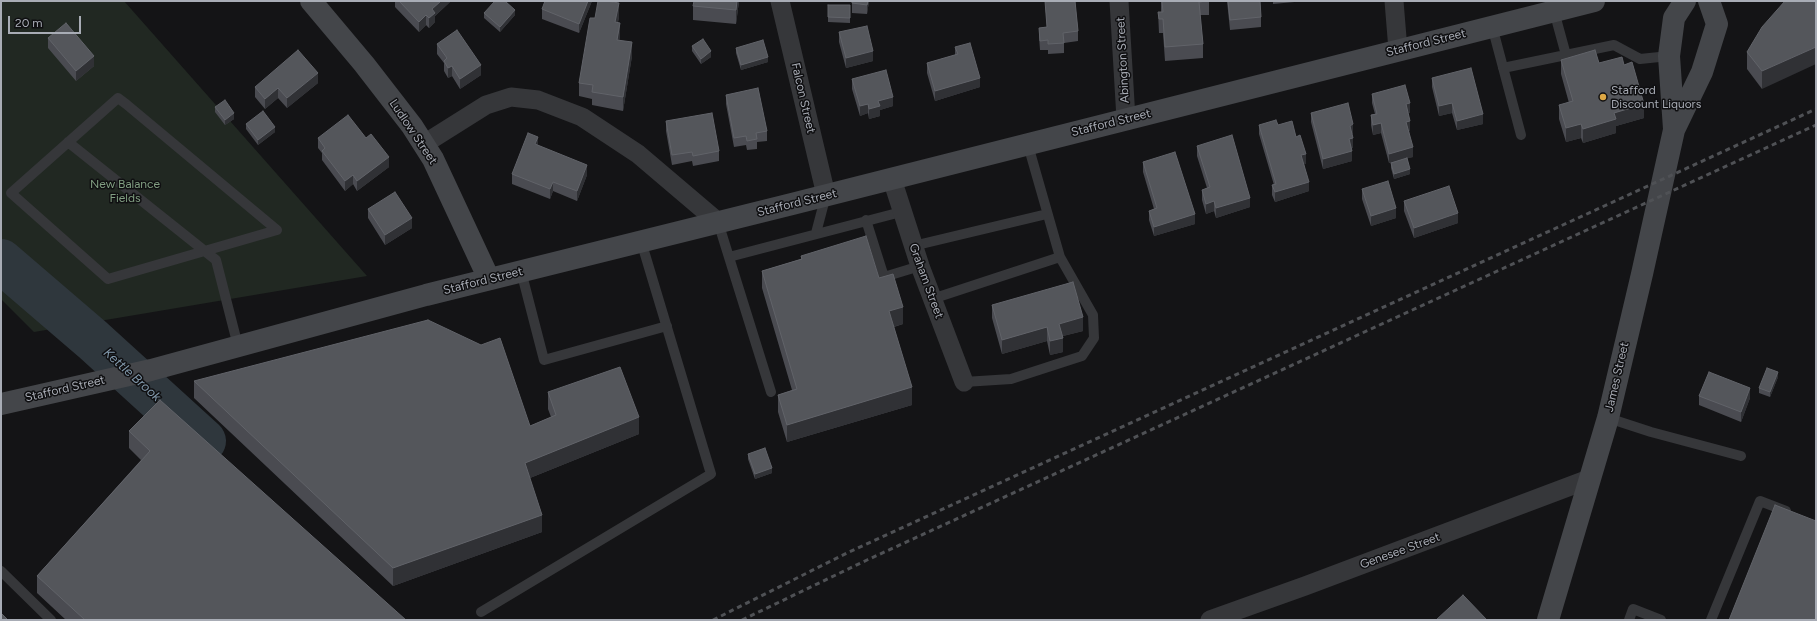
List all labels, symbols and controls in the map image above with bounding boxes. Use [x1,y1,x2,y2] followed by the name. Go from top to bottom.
[10,8,83,34] scale bar
[15,16,43,30] text: 20 m
[1114,16,1132,104] street label: Abington Street
[1385,26,1467,60] street label: Stafford Street
[788,61,818,135] street label: Falcon Street
[1611,83,1701,111] place label: Stafford Discount Liquors
[1598,92,1608,102] marker: Stafford Discount Liquors
[386,97,440,167] street label: Ludlow Street
[1070,106,1152,140] street label: Stafford Street
[90,177,160,205] park label: New Balance Fields
[756,186,838,220] street label: Stafford Street
[906,241,946,321] street label: Graham Street
[442,264,524,298] street label: Stafford Street
[1602,341,1632,413] street label: James Street
[100,345,164,405] water label: Kettle Brook
[24,373,106,405] street label: Stafford Street
[1358,530,1442,572] street label: Genesee Street

